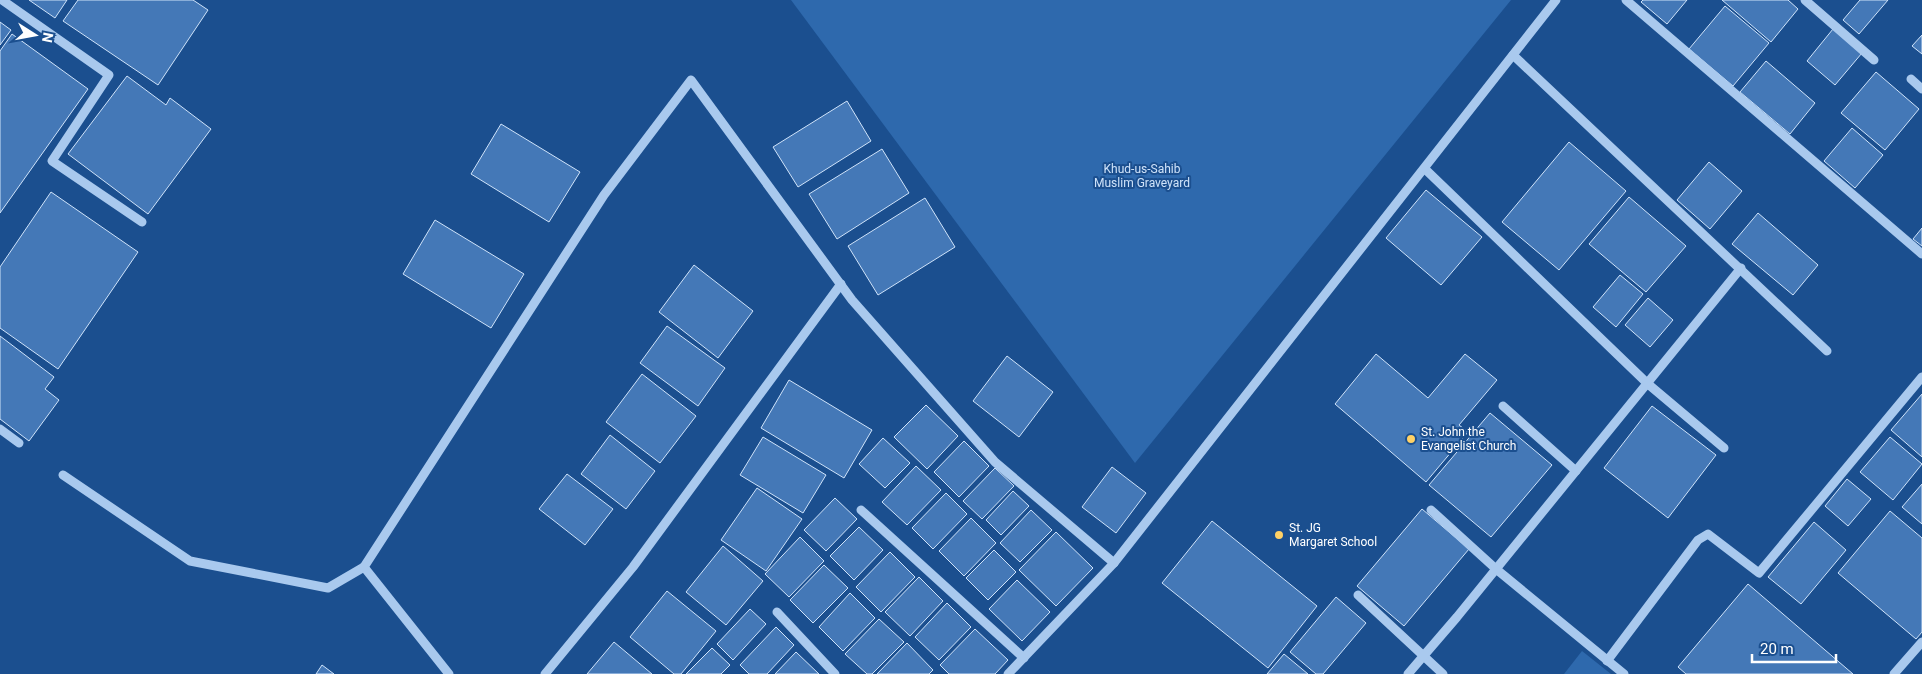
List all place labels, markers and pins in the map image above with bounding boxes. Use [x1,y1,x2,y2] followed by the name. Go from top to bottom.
[1421,425,1516,453] place label: St. John the Evangelist Church
[1405,433,1417,445] marker: St. John the Evangelist Church
[1289,521,1377,549] place label: St. JG Margaret School
[1273,529,1285,541] marker: St. JG Margaret School

